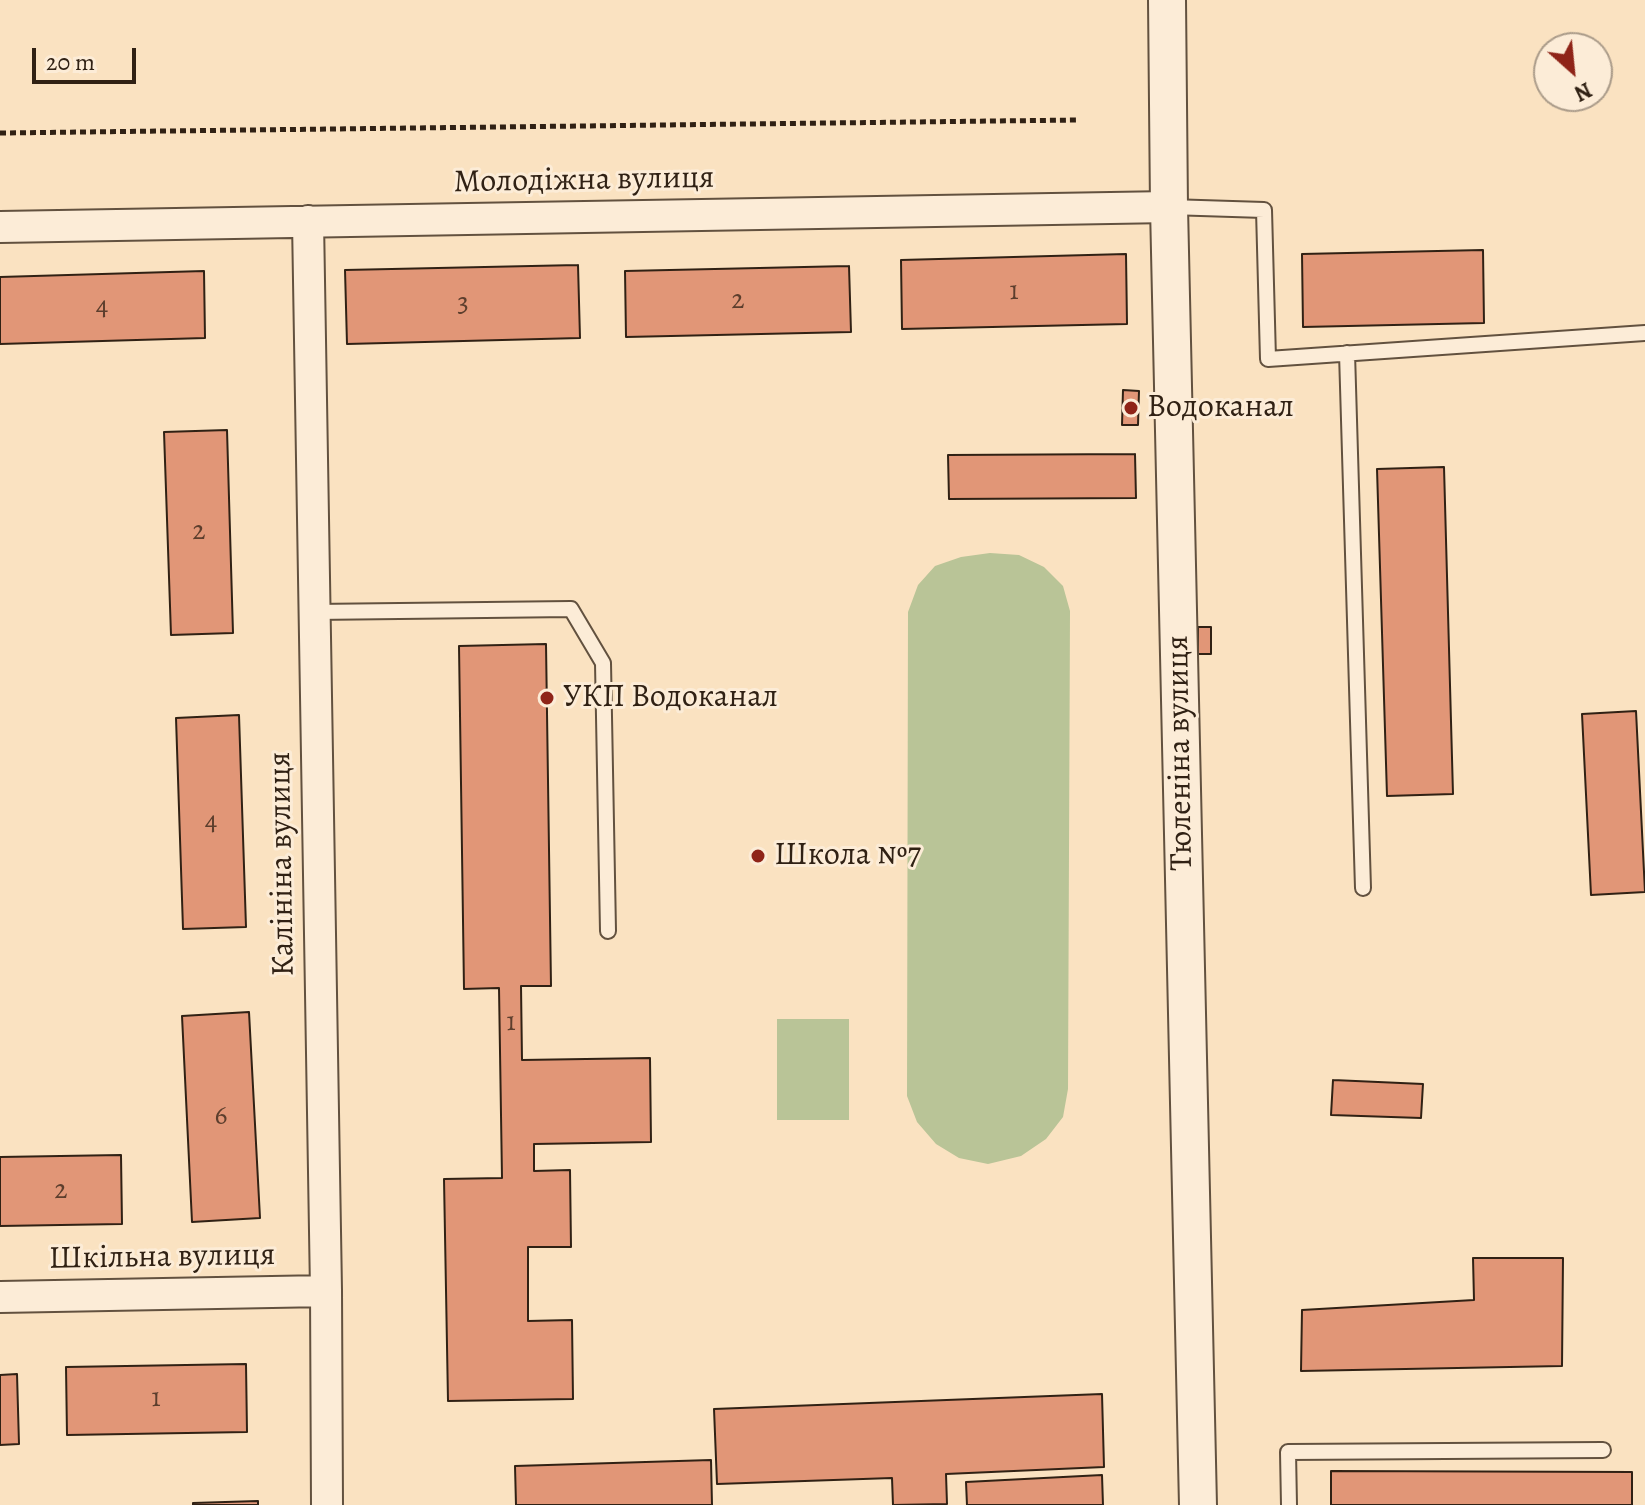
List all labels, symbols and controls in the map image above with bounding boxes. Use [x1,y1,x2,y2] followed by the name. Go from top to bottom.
[36,32,140,82] scale bar
[1533,32,1613,112] north arrow
[46,46,95,78] text: 20 m
[1569,75,1597,109] text: N
[453,160,715,202] street label: Молодіжна вулиця
[1009,275,1019,309] house number: 1
[731,284,745,318] house number: 2
[457,287,469,321] house number: 3
[96,290,108,324] house number: 4
[1147,389,1294,427] place label: Водоканал
[1122,399,1140,417] marker: Водоканал
[192,515,206,549] house number: 2
[1160,635,1202,871] street label: Тюленіна вулиця
[563,679,778,717] place label: УКП Водоканал
[538,689,556,707] marker: УКП Водоканал
[262,751,304,977] street label: Калініна вулиця
[205,805,217,839] house number: 4
[774,837,921,875] place label: Школа №7
[749,847,767,865] marker: Школа №7
[506,1006,516,1040] house number: 1
[215,1100,227,1134] house number: 6
[54,1174,68,1208] house number: 2
[48,1237,276,1279] street label: Шкільна вулиця
[151,1382,161,1416] house number: 1

